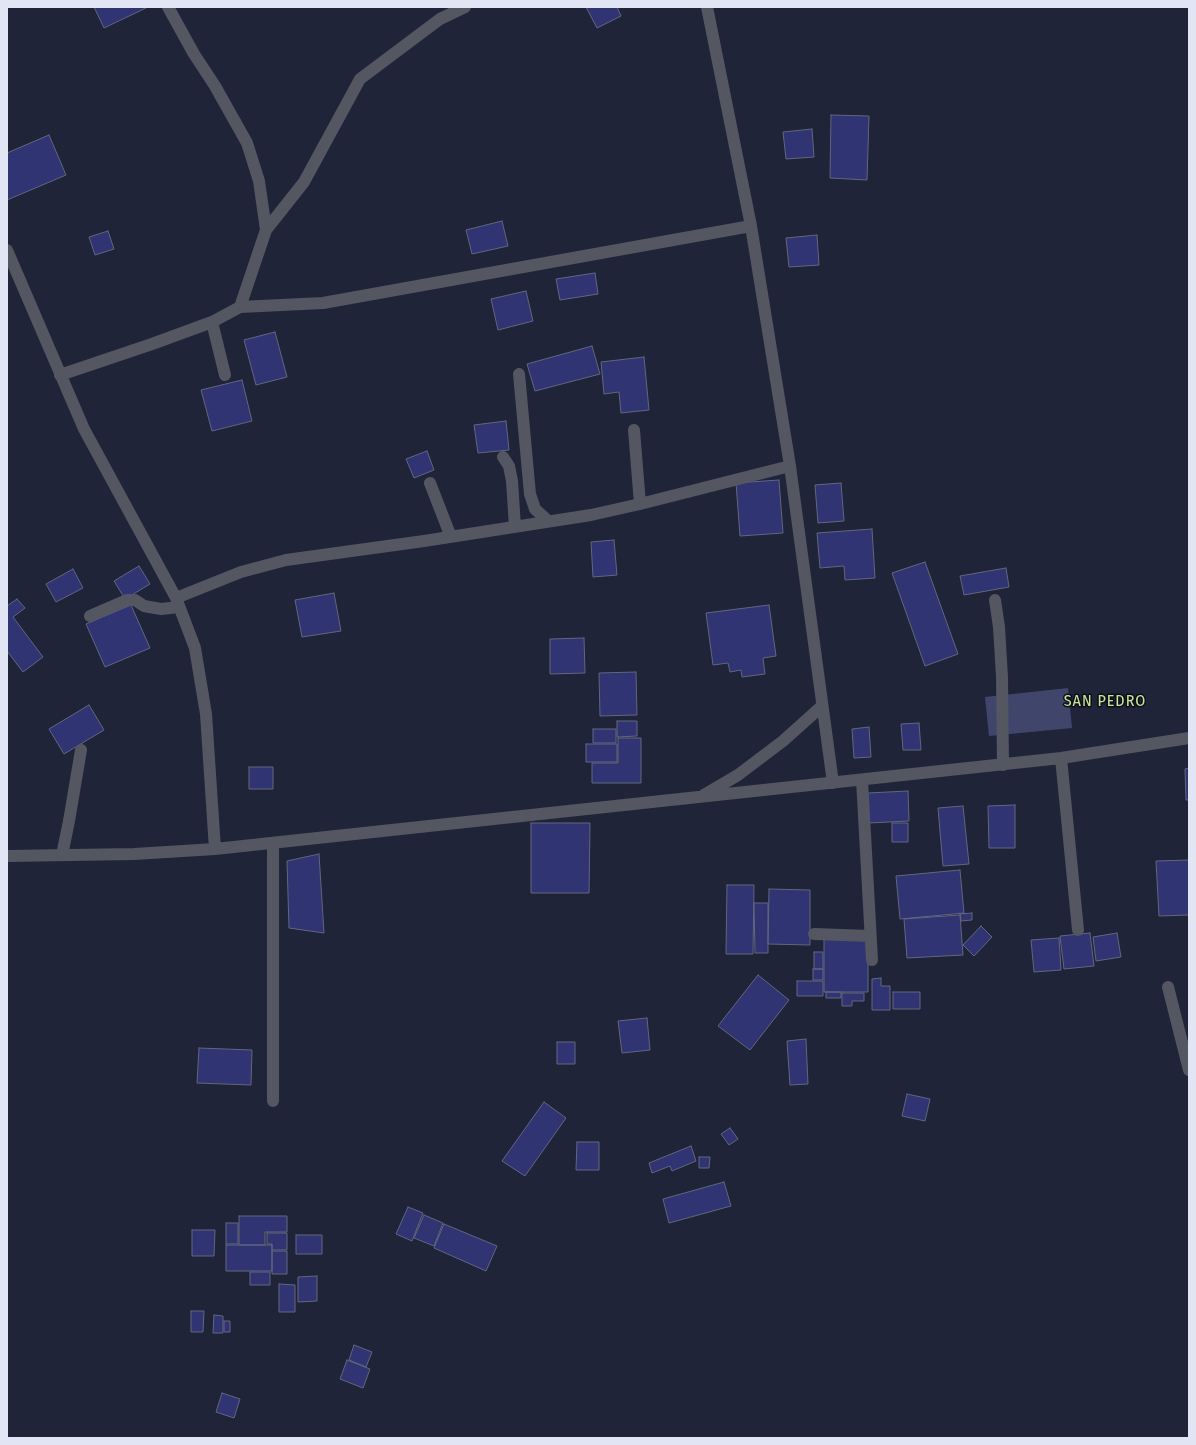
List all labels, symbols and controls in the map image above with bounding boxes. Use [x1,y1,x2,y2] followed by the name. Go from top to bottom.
[1064,692,1146,712] district label: SAN PEDRO

